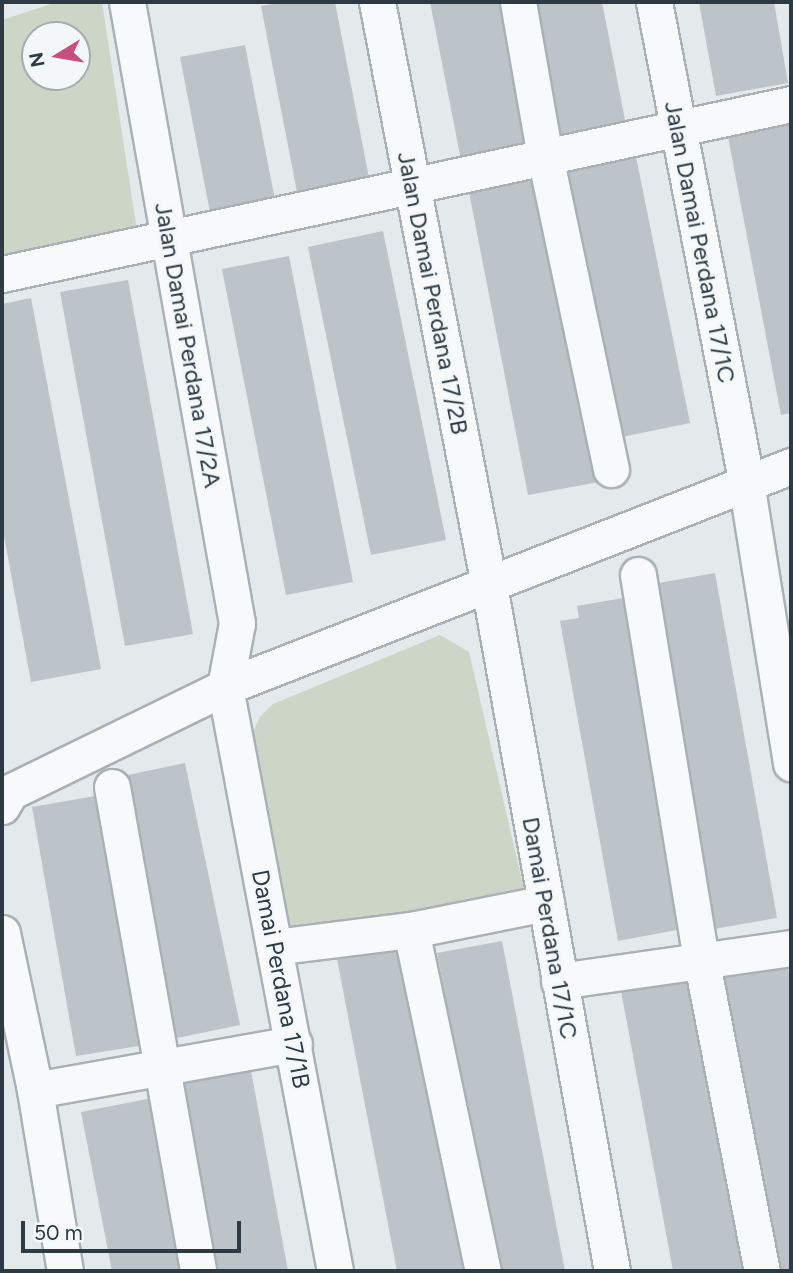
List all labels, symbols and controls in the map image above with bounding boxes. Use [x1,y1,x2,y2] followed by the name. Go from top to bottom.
[21,21,91,91] north arrow
[24,50,50,69] text: N
[659,99,741,385] street label: Jalan Damai Perdana 17/1C
[391,149,475,437] street label: Jalan Damai Perdana 17/2B
[149,200,227,490] street label: Jalan Damai Perdana 17/2A
[516,815,584,1041] street label: Damai Perdana 17/1C
[246,867,316,1091] street label: Damai Perdana 17/1B
[24,1206,245,1250] scale bar
[34,1220,83,1245] text: 50 m

